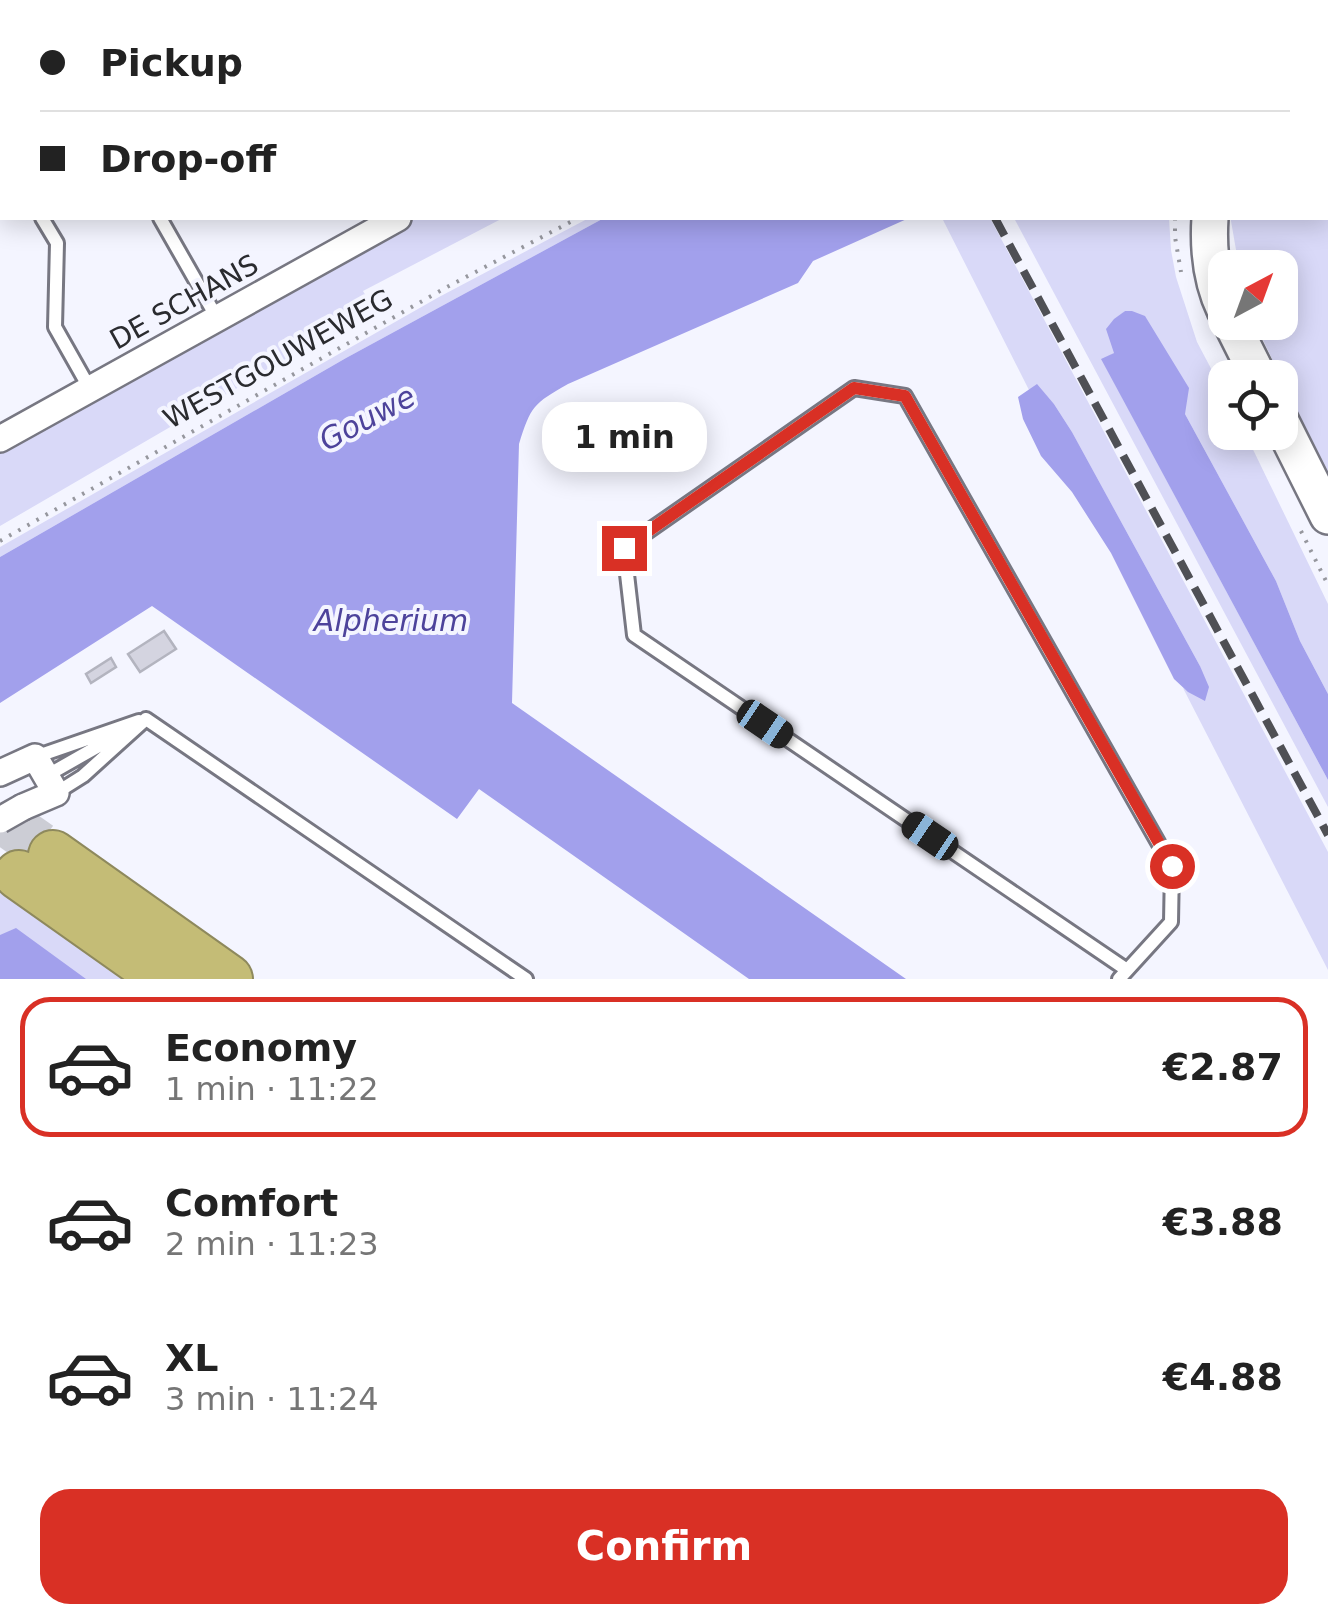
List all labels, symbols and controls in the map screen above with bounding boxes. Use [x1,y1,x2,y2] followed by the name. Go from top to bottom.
[100,41,243,85] text: Pickup
[100,137,276,181] text: Drop-off
[104,248,264,356] street label: DE SCHANS
[1208,250,1298,340] north arrow
[1208,250,1298,450] map controls
[158,282,398,436] street label: WESTGOUWEWEG
[1208,360,1298,450] button: locate
[313,378,421,458] water label: Gouwe
[542,403,706,473] callout: 1 min
[574,418,675,456] text: 1 min
[602,526,647,571] route end
[312,603,468,638] water label: Alpherium
[732,695,798,753] car
[897,807,963,865] car
[1150,844,1195,889] route start
[45,1022,135,1112] icon: car
[165,1026,357,1070] text: Economy
[1163,1045,1283,1089] text: €2.87
[165,1070,379,1108] text: 1 min · 11:22
[45,1177,135,1267] icon: car
[165,1181,338,1225] text: Comfort
[1163,1200,1283,1244] text: €3.88
[165,1225,379,1263] text: 2 min · 11:23
[45,1332,135,1422] icon: car
[165,1336,219,1380] text: XL
[1163,1355,1283,1399] text: €4.88
[165,1380,379,1418] text: 3 min · 11:24
[40,1489,1288,1604] button: Confirm

